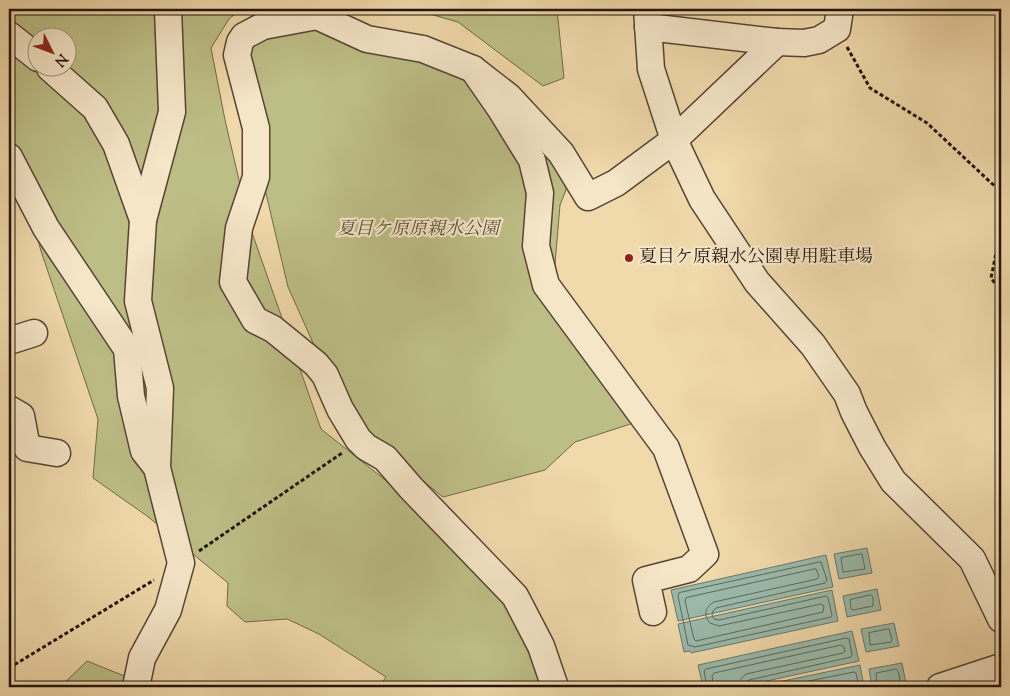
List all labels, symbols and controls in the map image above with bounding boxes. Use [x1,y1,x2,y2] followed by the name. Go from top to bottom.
[28,28,78,78] north arrow
[49,49,71,70] text: N
[337,217,502,243] park label: 夏目ケ原原親水公園
[639,245,873,271] place label: 夏目ケ原親水公園専用駐車場
[623,252,635,264] marker: 夏目ケ原親水公園専用駐車場

